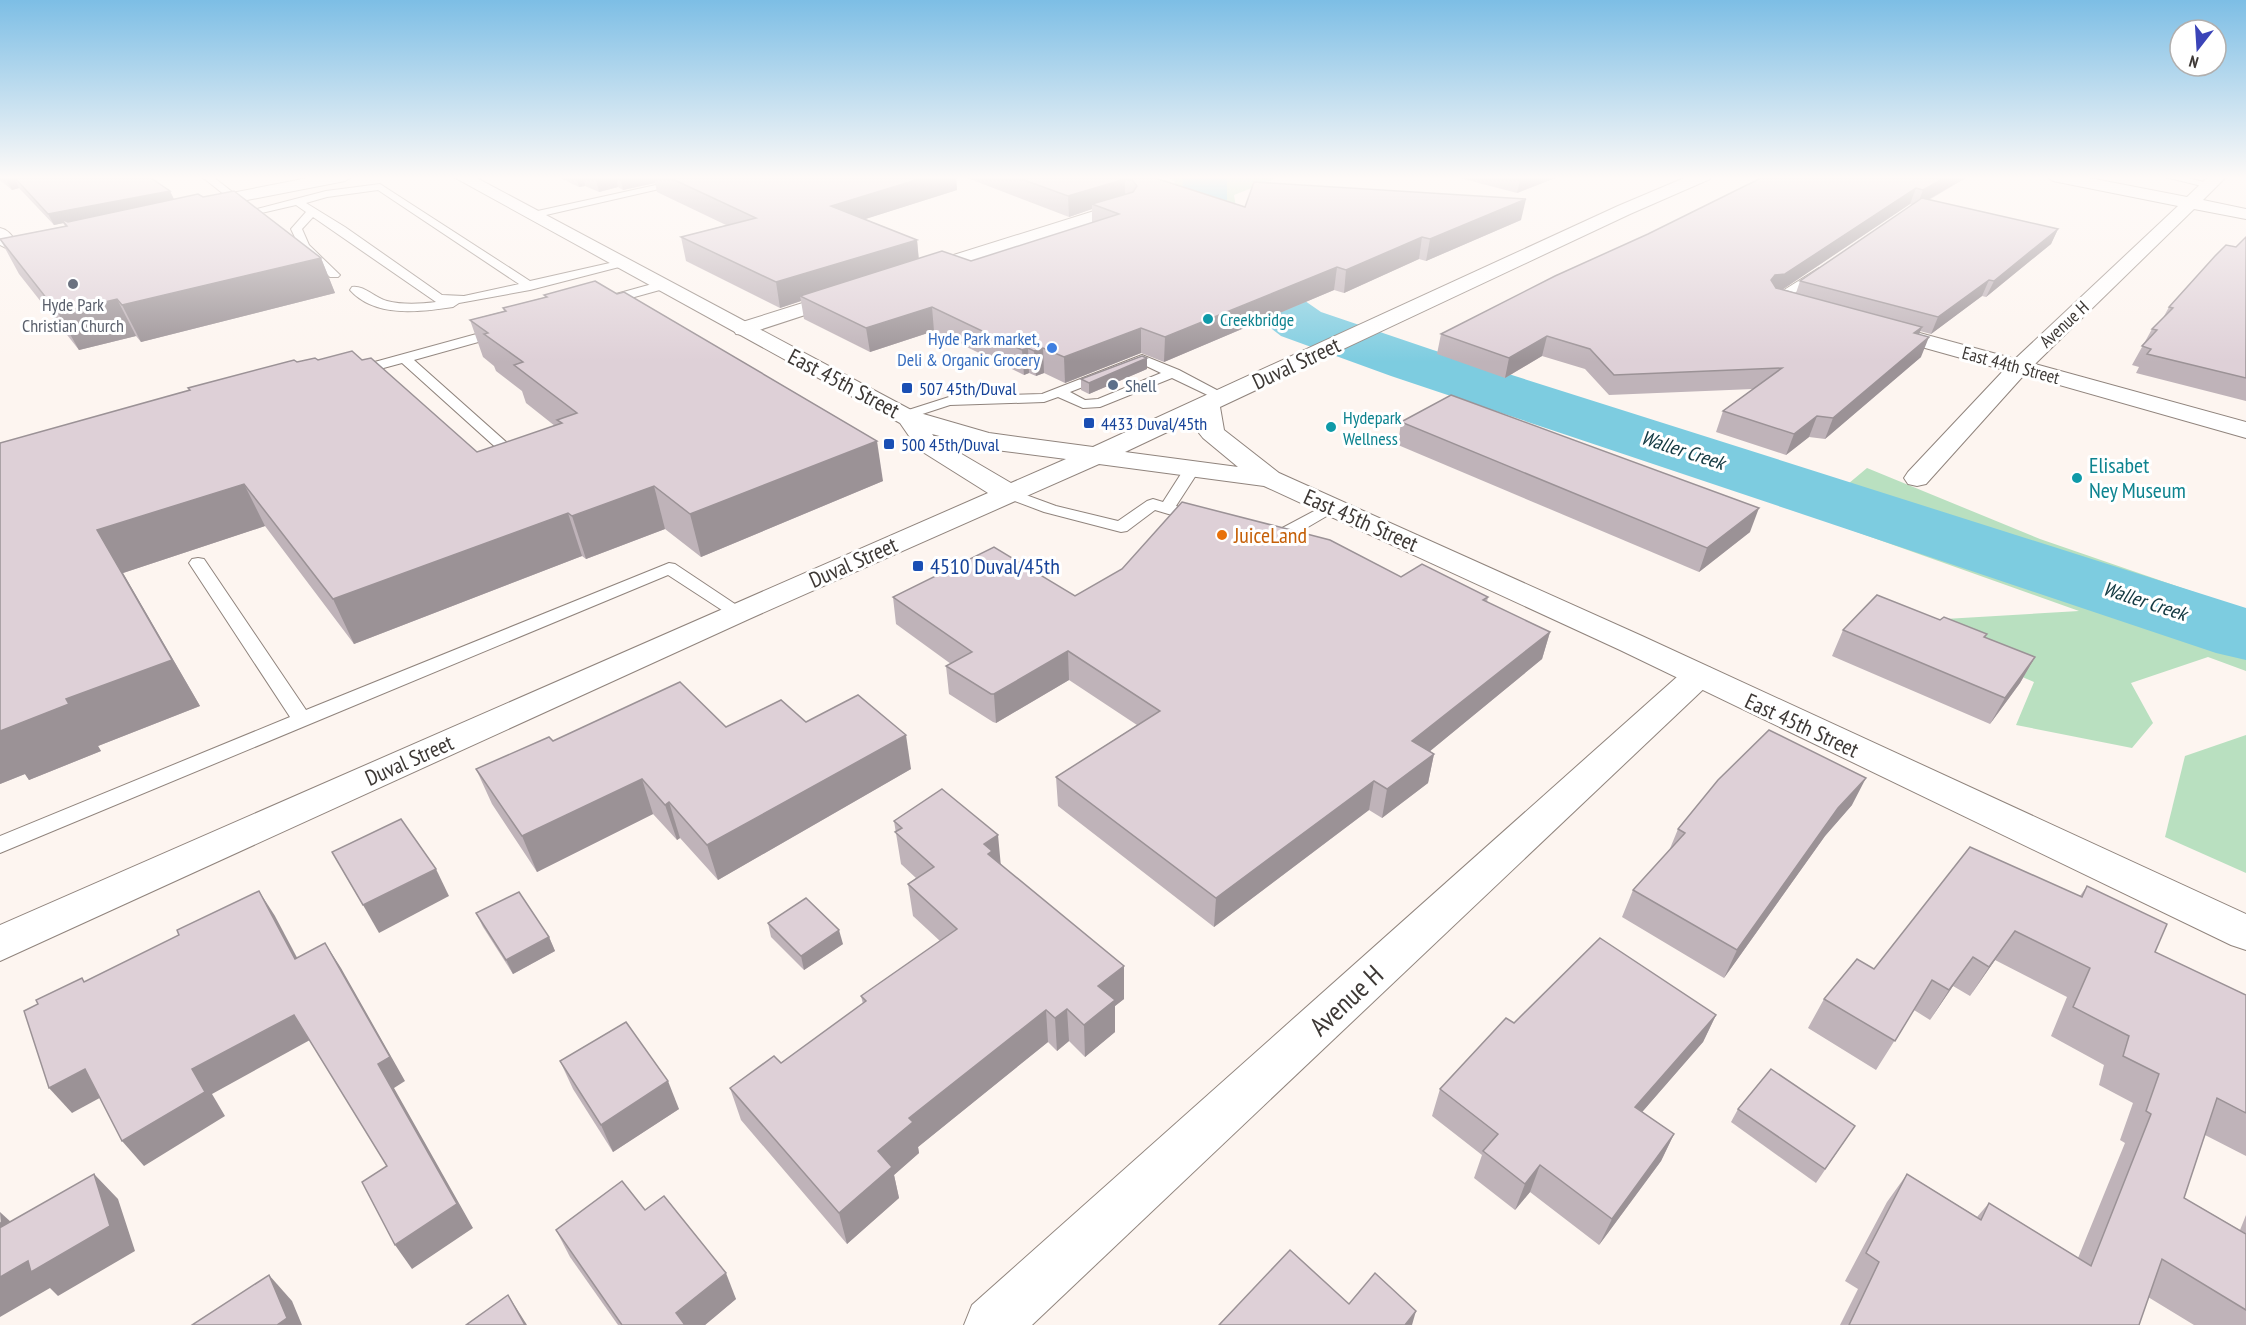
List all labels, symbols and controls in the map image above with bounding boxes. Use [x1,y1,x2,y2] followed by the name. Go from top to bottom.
[2168,18,2228,78] north arrow
[2187,52,2201,73] text: N
[66,277,80,291] marker: Hyde Park Christian Church
[22,293,124,337] place label: Hyde Park Christian Church
[2035,295,2093,353] street label: Avenue H
[1220,308,1294,331] place label: Creekbridge
[1201,312,1215,326] marker: Creekbridge
[897,327,1040,371] place label: Hyde Park market, Deli & Organic Grocery
[1248,330,1344,396] street label: Duval Street
[1045,341,1059,355] marker: Hyde Park market, Deli & Organic Grocery
[1960,341,2062,389] street label: East 44th Street
[784,342,904,424] street label: East 45th Street
[1125,374,1157,397] place label: Shell
[919,377,1017,400] place label: 507 45th/Duval
[1106,378,1120,392] marker: Shell
[900,381,914,395] marker: 507 45th/Duval
[1343,406,1402,450] place label: Hydepark Wellness
[1101,412,1207,435] place label: 4433 Duval/45th
[1082,416,1096,430] marker: 4433 Duval/45th
[1324,420,1338,434] marker: Hydepark Wellness
[1638,424,1730,476] water label: Waller Creek
[901,433,1000,456] place label: 500 45th/Duval
[882,437,896,451] marker: 500 45th/Duval
[2089,451,2186,504] place label: Elisabet Ney Museum
[2070,471,2084,485] marker: Elisabet Ney Museum
[1300,482,1422,558] street label: East 45th Street
[1233,521,1307,549] place label: JuiceLand
[1215,528,1229,542] marker: JuiceLand
[804,530,902,594] street label: Duval Street
[930,552,1060,580] place label: 4510 Duval/45th
[911,559,925,573] marker: 4510 Duval/45th
[2100,575,2192,627] water label: Waller Creek
[1741,687,1863,763] street label: East 45th Street
[360,728,458,792] street label: Duval Street
[1302,957,1390,1043] street label: Avenue H

